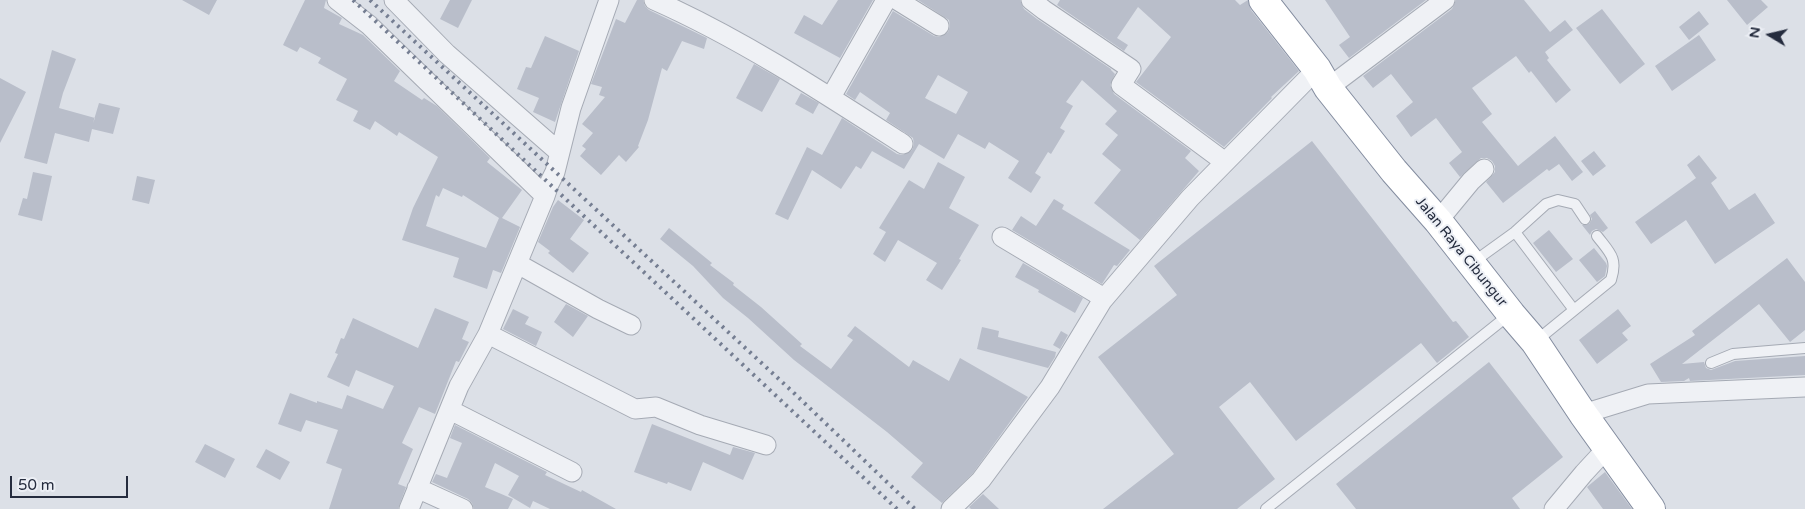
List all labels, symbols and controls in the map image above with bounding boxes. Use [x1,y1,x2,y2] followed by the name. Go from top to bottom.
[1745,10,1795,60] north arrow
[1745,26,1764,39] text: N
[1412,194,1510,310] street label: Jalan Raya Cibungur
[12,466,130,498] scale bar
[18,476,55,494] text: 50 m

